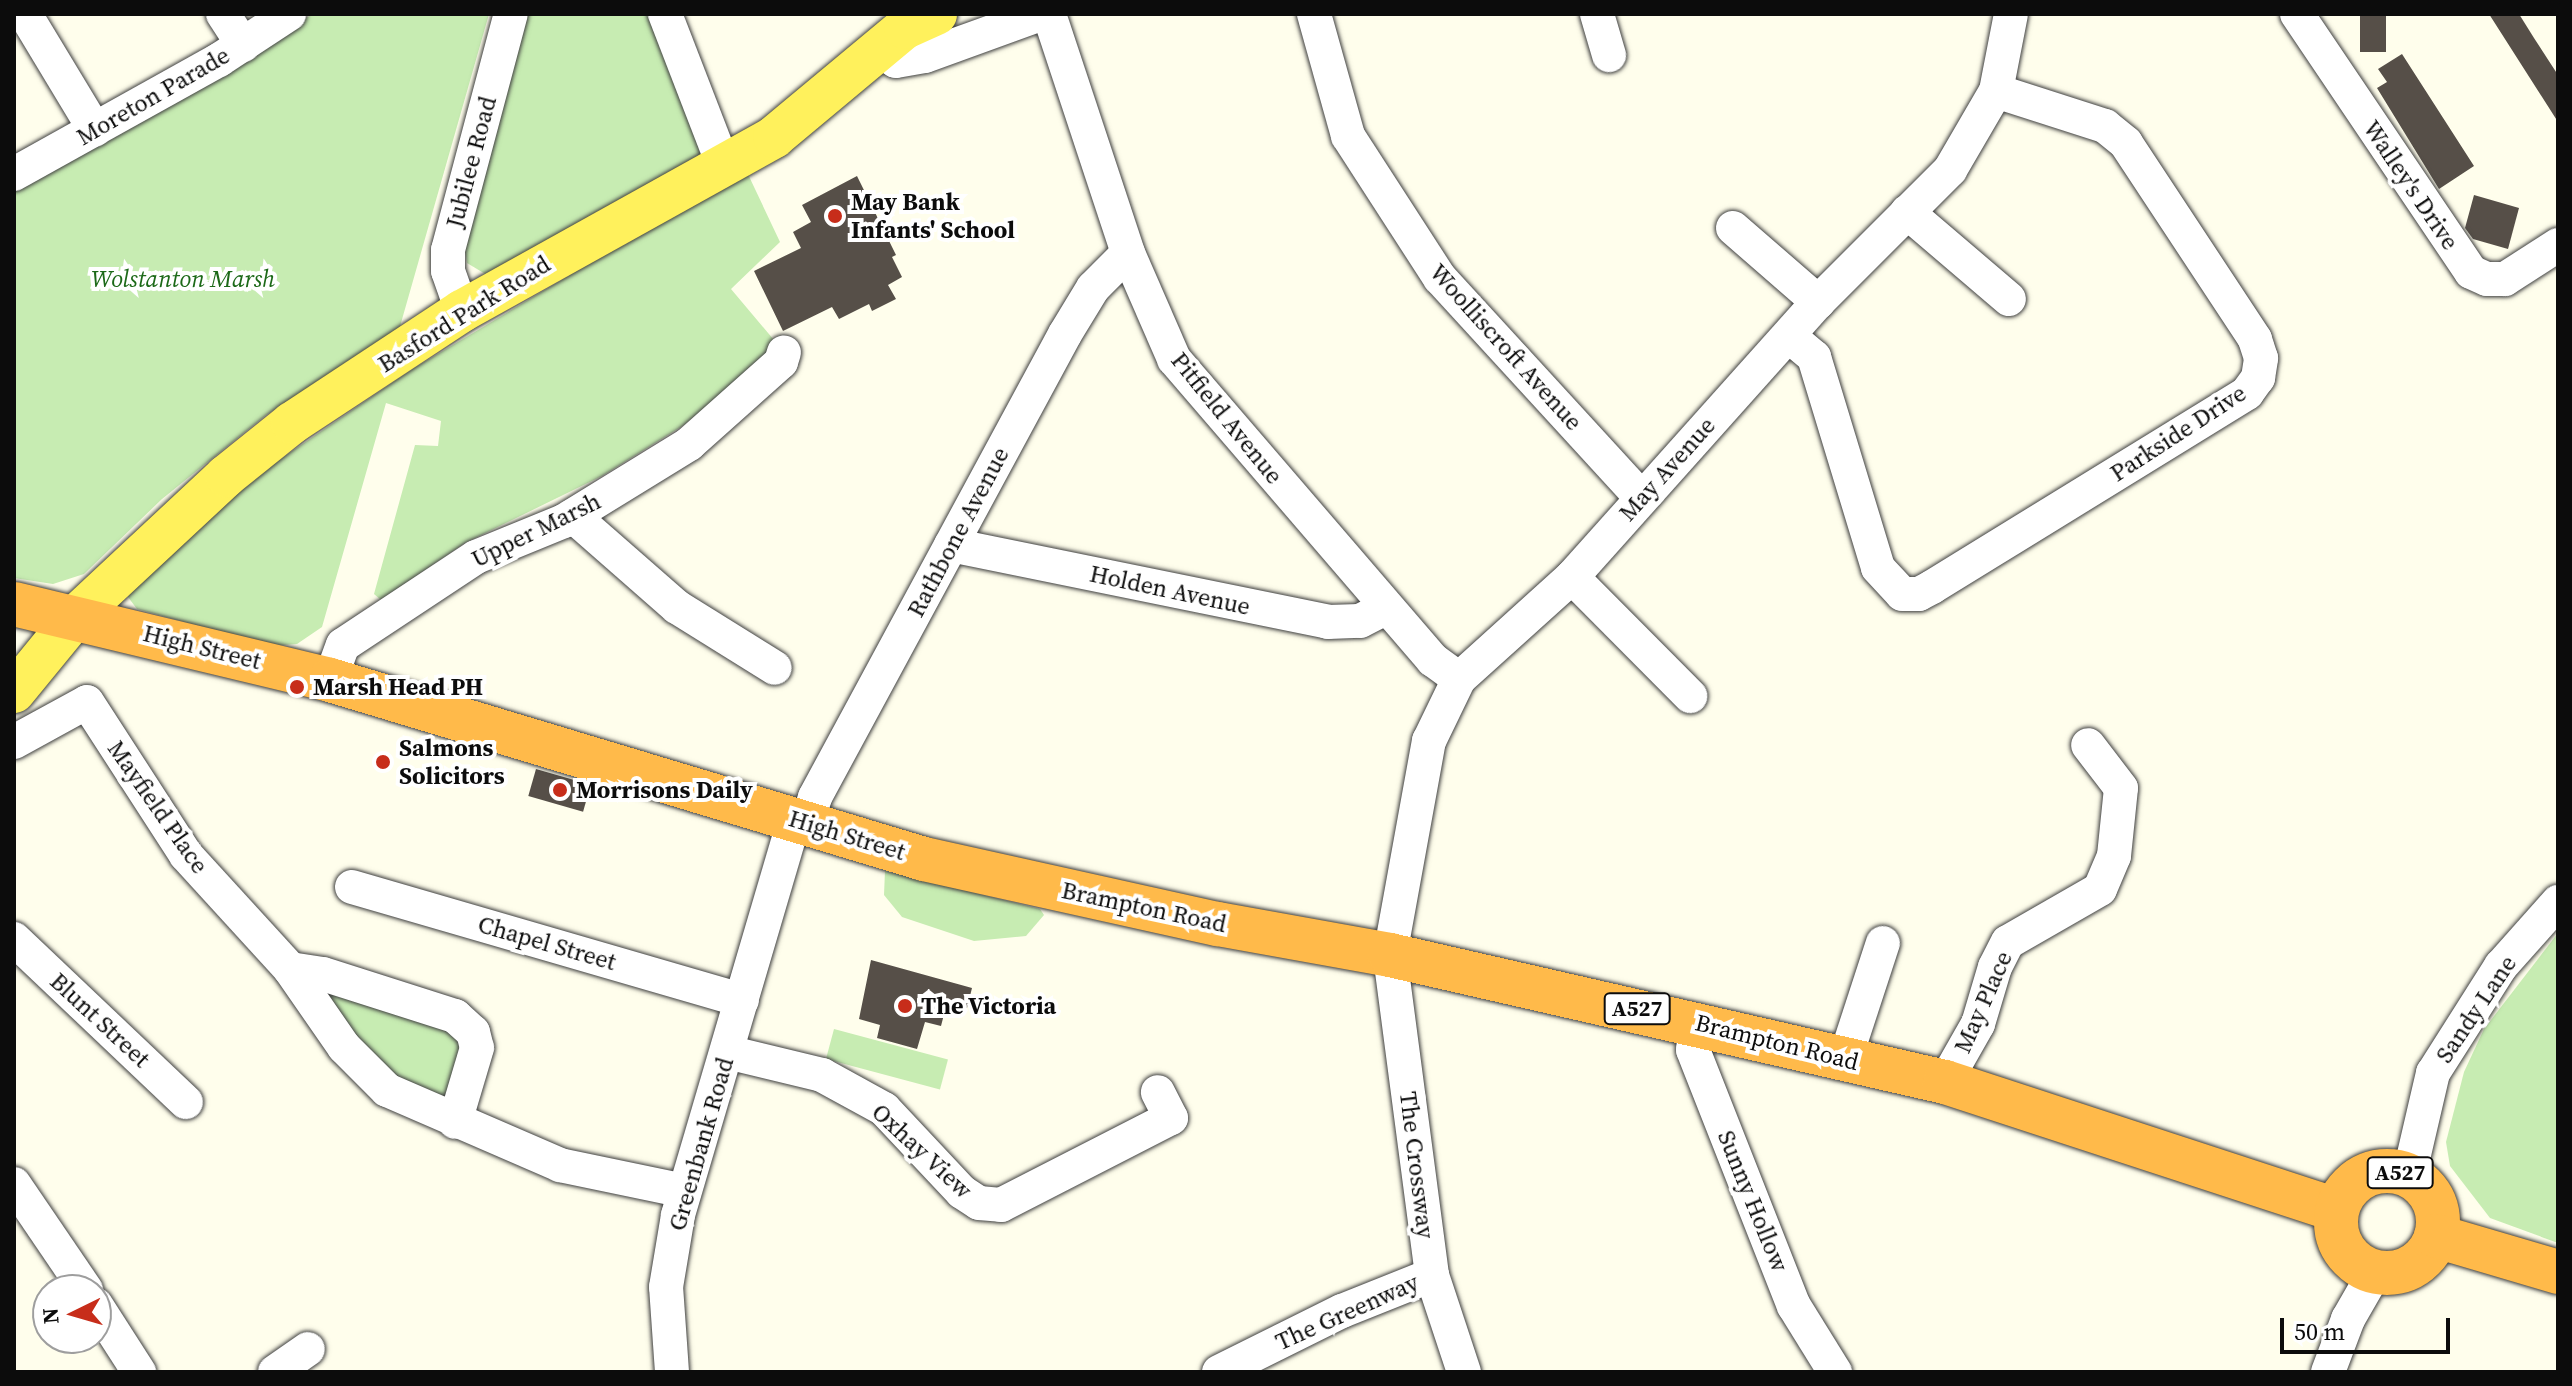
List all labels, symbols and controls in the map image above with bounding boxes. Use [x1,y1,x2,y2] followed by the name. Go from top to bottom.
[71,41,235,151] street label: Moreton Parade
[440,93,502,231] street label: Jubilee Road
[2357,115,2465,255] street label: Walley's Drive
[851,188,1015,244] place label: May Bank Infants' School
[826,207,844,225] marker: May Bank Infants' School
[373,250,555,378] street label: Basford Park Road
[1424,258,1588,436] street label: Woolliscroft Avenue
[91,265,275,293] park label: Wolstanton Marsh
[1165,346,1289,490] street label: Pitfield Avenue
[2105,378,2251,488] street label: Parkside Drive
[1613,411,1721,527] street label: May Avenue
[901,442,1015,622] street label: Rathbone Avenue
[467,486,605,574] street label: Upper Marsh
[1087,559,1253,621] street label: Holden Avenue
[140,618,264,676] street label: High Street
[313,673,483,701] place label: Marsh Head PH
[288,678,306,696] marker: Marsh Head PH
[399,734,505,790] place label: Salmons Solicitors
[102,735,214,879] street label: Mayfield Place
[374,753,392,771] marker: Salmons Solicitors
[576,776,753,804] place label: Morrisons Daily
[551,781,569,799] marker: Morrisons Daily
[785,804,909,866] street label: High Street
[1059,875,1229,939] street label: Brampton Road
[475,910,619,976] street label: Chapel Street
[1948,947,2018,1057] street label: May Place
[2430,950,2522,1068] street label: Sandy Lane
[44,967,156,1073] street label: Blunt Street
[1603,991,1671,1027] road number: A527
[921,992,1057,1020] place label: The Victoria
[896,997,914,1015] marker: The Victoria
[1692,1008,1862,1076] street label: Brampton Road
[663,1054,739,1234] street label: Greenbank Road
[1394,1090,1440,1240] street label: The Crossway
[866,1097,978,1205] street label: Oxhay View
[1712,1126,1794,1276] street label: Sunny Hollow
[2366,1155,2434,1191] road number: A527
[1271,1268,1423,1356] street label: The Greenway
[32,1274,112,1354] north arrow
[2284,1302,2454,1352] scale bar
[34,1307,66,1325] text: N
[2294,1315,2345,1348] text: 50 m

